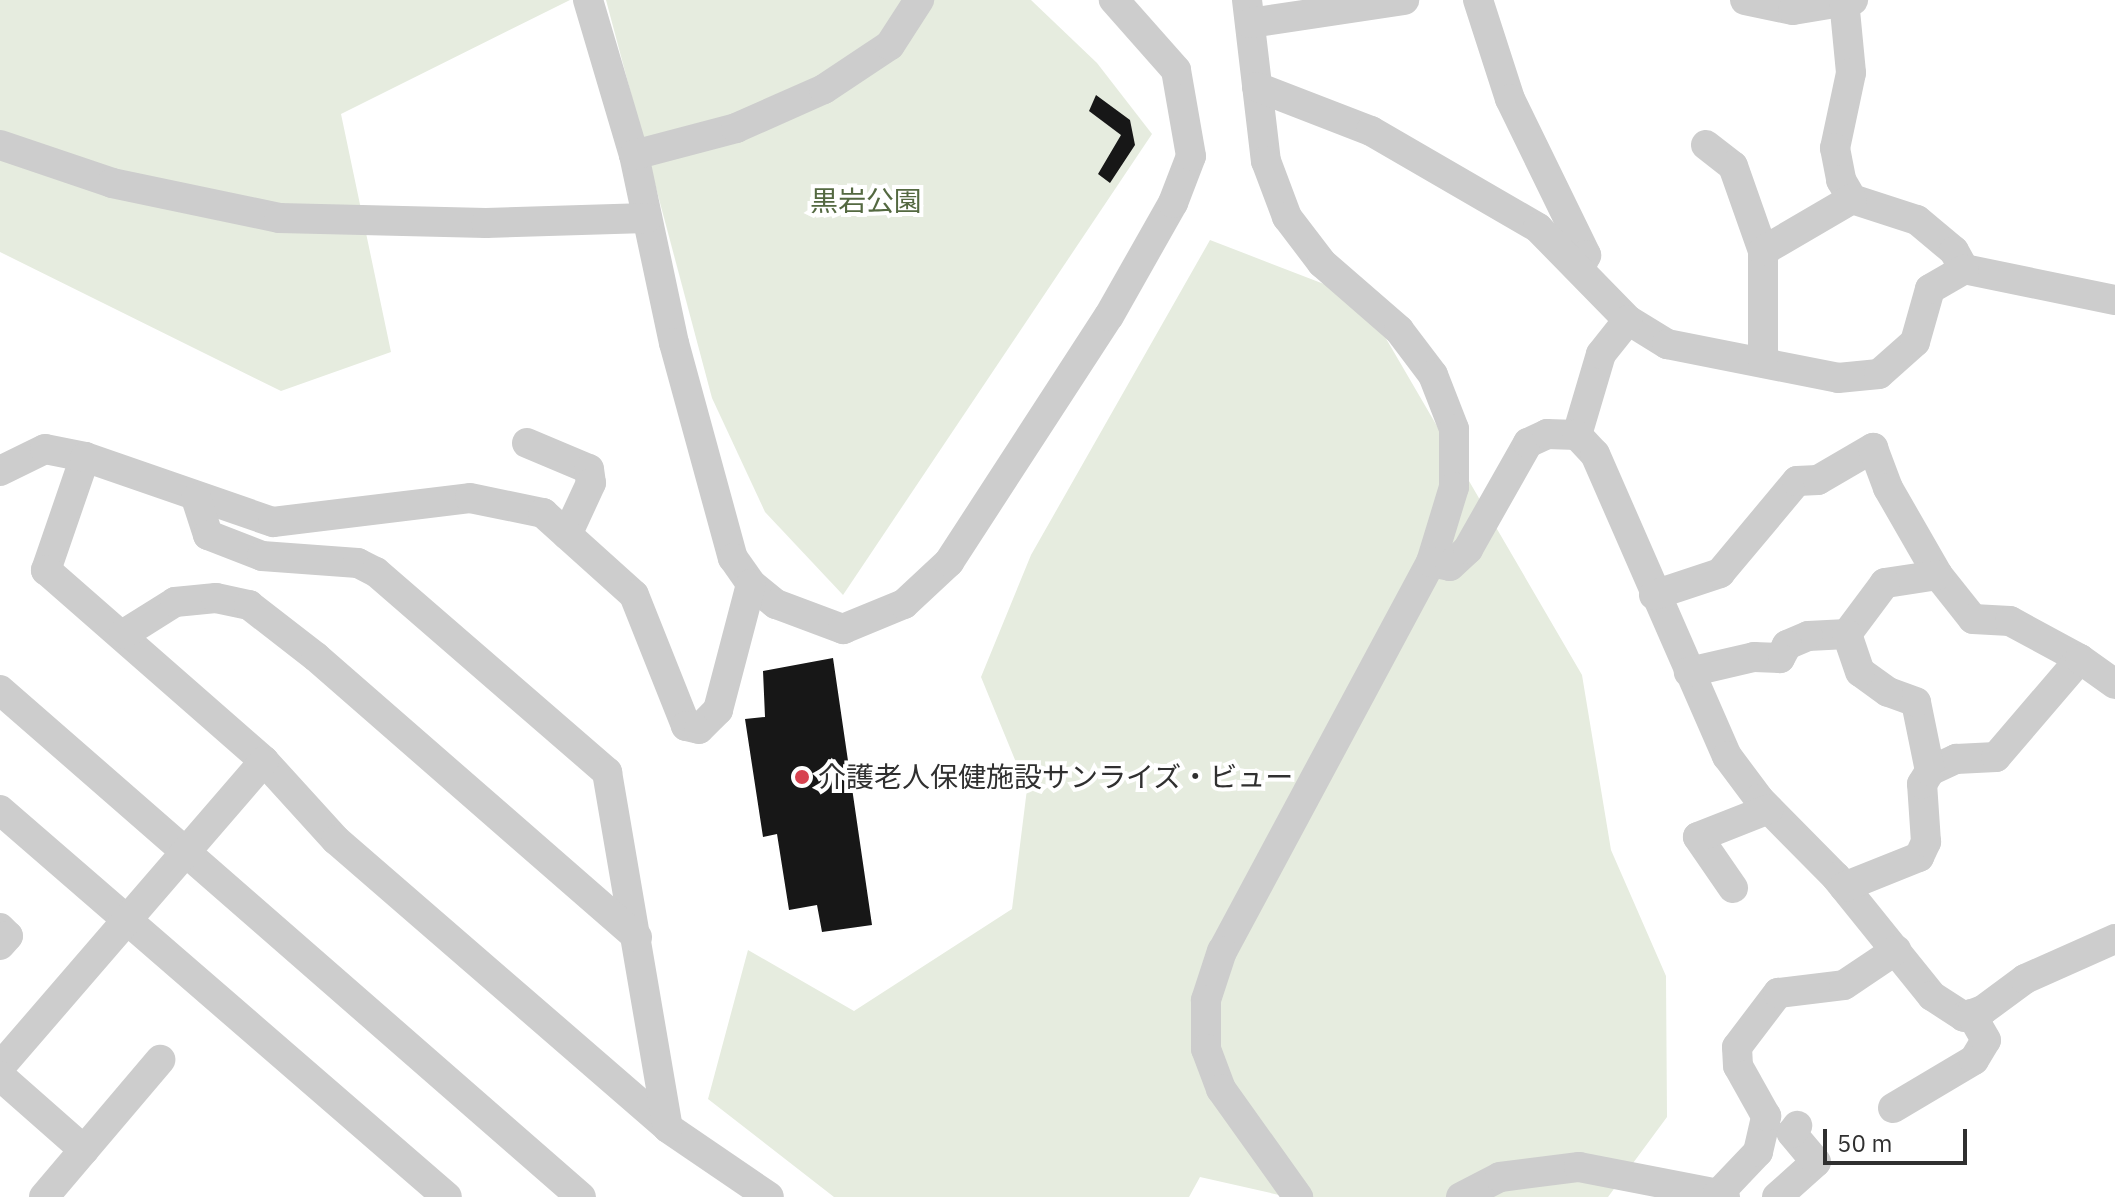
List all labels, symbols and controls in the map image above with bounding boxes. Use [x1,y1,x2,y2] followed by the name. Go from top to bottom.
[810,184,922,218] park label: 黒岩公園
[818,760,1294,794] place label: 介護老人保健施設サンライズ・ビュー
[793,768,811,786] marker: 介護老人保健施設サンライズ・ビュー
[1827,1113,1971,1163] scale bar
[1837,1127,1892,1159] text: 50 m

